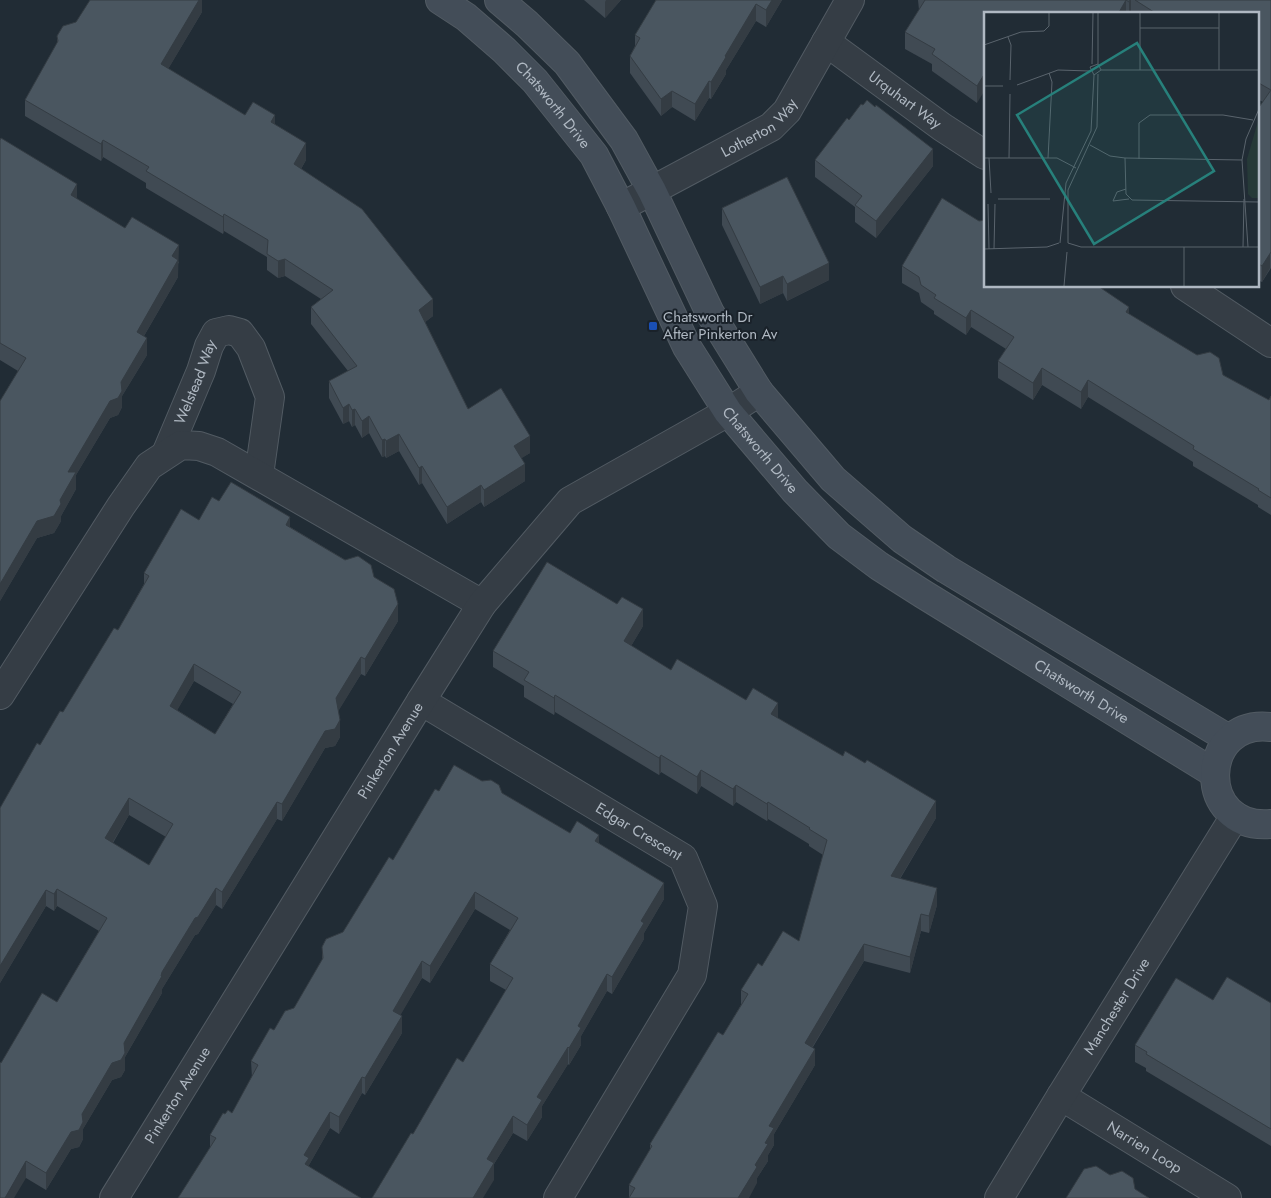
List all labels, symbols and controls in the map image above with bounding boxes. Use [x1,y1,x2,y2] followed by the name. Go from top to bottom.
[984,12,1258,288] inset map
[510,56,596,153] street label: Chatsworth Drive
[864,66,947,135] street label: Urquhart Way
[717,94,803,163] street label: Lotherton Way
[663,306,778,345] place label: Chatsworth Dr After Pinkerton Av
[647,320,659,332] marker: Chatsworth Dr After Pinkerton Av
[169,335,222,428] street label: Welstead Way
[717,402,804,498] street label: Chatsworth Drive
[1030,654,1133,729] street label: Chatsworth Drive
[352,698,429,803] street label: Pinkerton Avenue
[591,797,687,866] street label: Edgar Crescent
[1078,953,1155,1059] street label: Manchester Drive
[139,1042,216,1148] street label: Pinkerton Avenue
[1103,1116,1187,1179] street label: Narrien Loop

